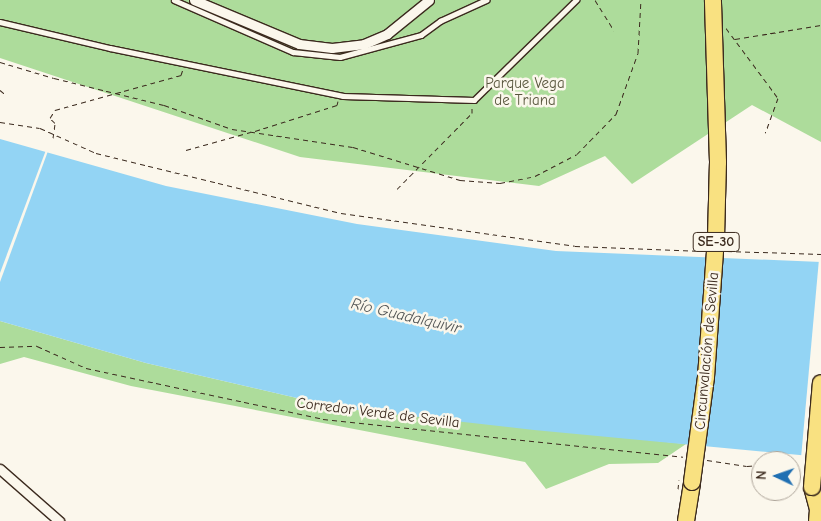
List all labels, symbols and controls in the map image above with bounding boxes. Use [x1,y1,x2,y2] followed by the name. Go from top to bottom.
[485,74,565,109] park label: Parque Vega de Triana
[692,230,740,253] road number: SE-30
[691,271,723,431] street label: Circunvalación de Sevilla
[349,294,463,338] water label: Río Guadalquivir
[296,394,460,432] street label: Corredor Verde de Sevilla
[751,451,801,501] north arrow
[753,470,770,480] text: N

